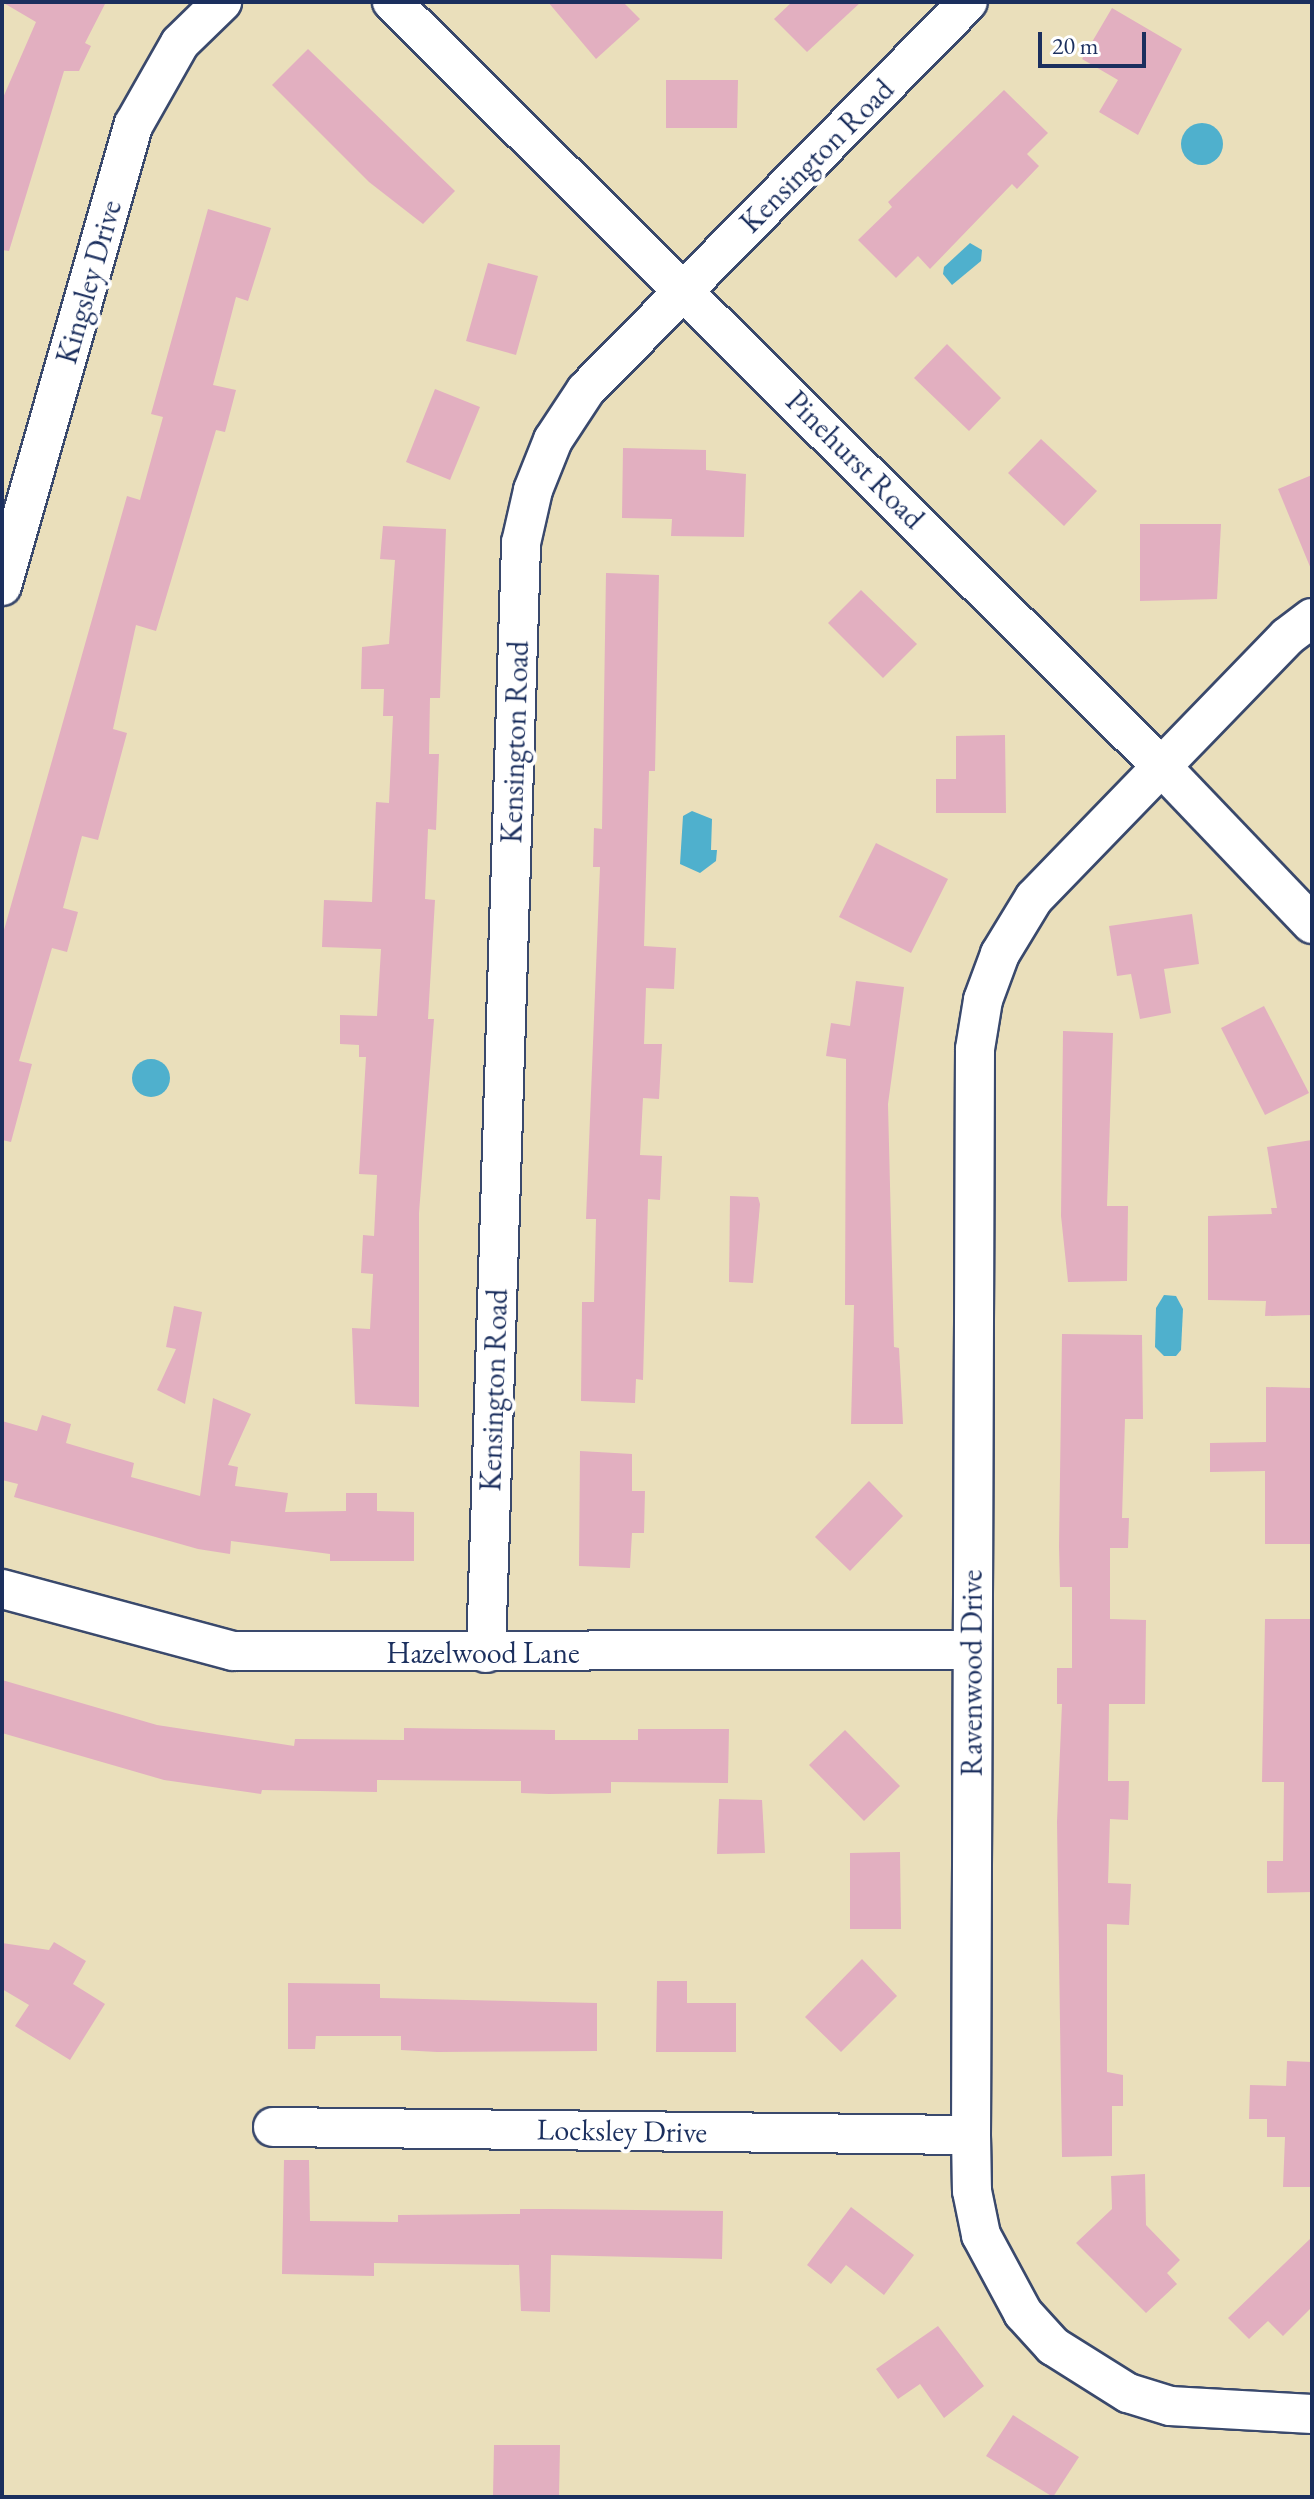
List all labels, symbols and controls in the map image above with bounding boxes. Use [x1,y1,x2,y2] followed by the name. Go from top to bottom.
[1042,16,1150,66] scale bar
[1052,30,1099,61] text: 20 m
[733,72,901,240] street label: Kensington Road
[48,196,130,368] street label: Kingsley Drive
[778,383,932,537] street label: Pinehurst Road
[493,640,537,844] street label: Kensington Road
[472,1288,516,1492] street label: Kensington Road
[954,1570,990,1776] street label: Ravenwood Drive
[386,1635,580,1671] street label: Hazelwood Lane
[536,2112,708,2150] street label: Locksley Drive

